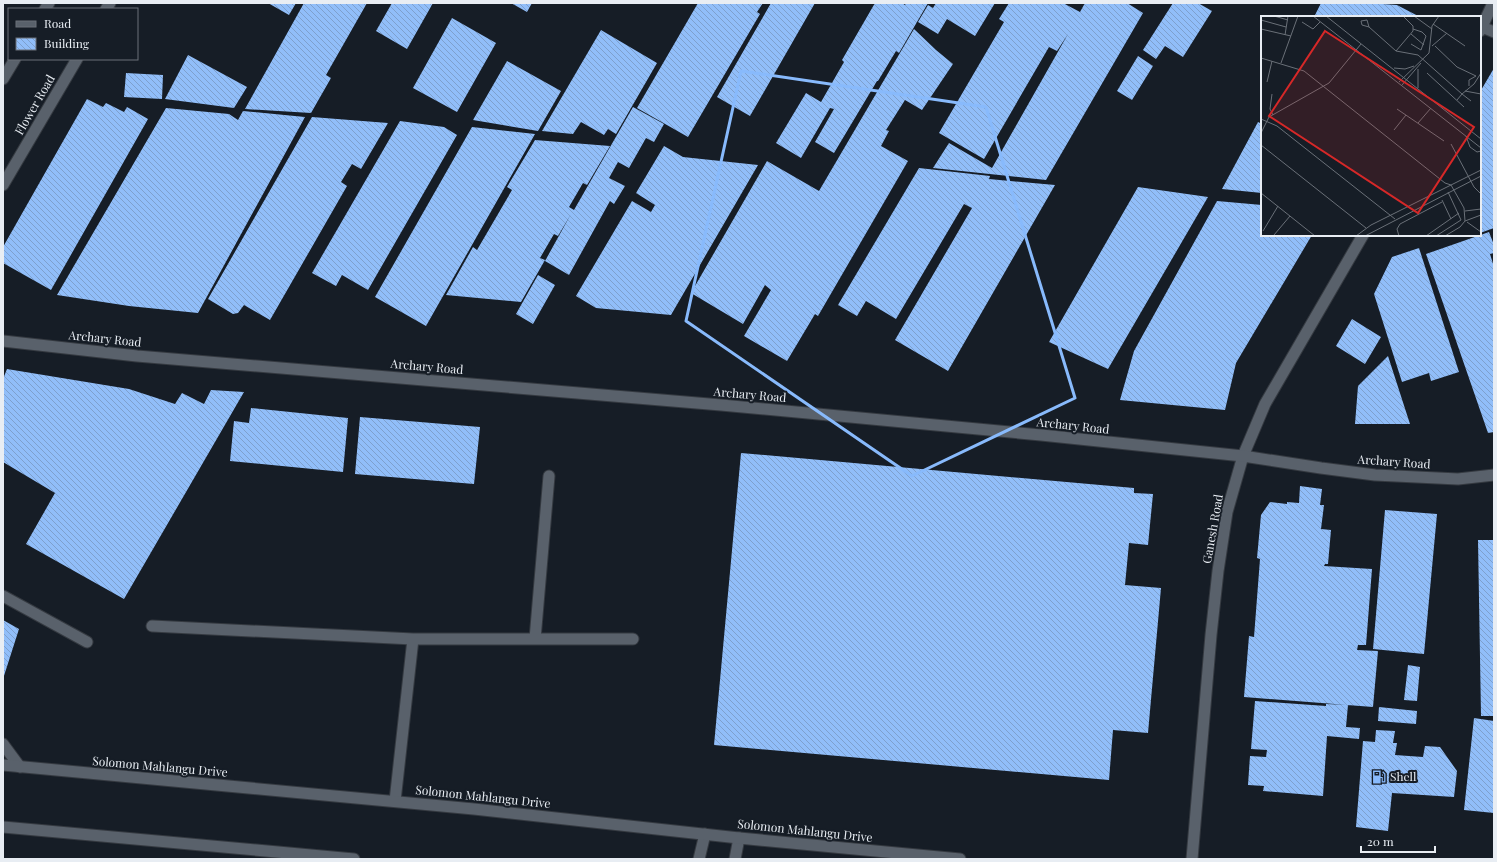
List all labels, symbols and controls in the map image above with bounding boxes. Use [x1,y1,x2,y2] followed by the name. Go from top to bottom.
[8,8,138,60] legend
[44,15,71,31] text: Road
[1261,16,1481,236] inset map
[44,35,90,51] text: Building
[10,71,58,138] street label: Flower Road
[67,326,142,350] street label: Archary Road
[389,355,464,377] street label: Archary Road
[712,383,787,405] street label: Archary Road
[1035,413,1110,437] street label: Archary Road
[1356,450,1431,472] street label: Archary Road
[1198,493,1226,565] street label: Ganesh Road
[92,752,228,780] street label: Solomon Mahlangu Drive
[1390,768,1417,784] place label: Shell
[1371,769,1387,785] fuel station icon: Shell
[415,781,551,811] street label: Solomon Mahlangu Drive
[737,815,873,845] street label: Solomon Mahlangu Drive
[1361,828,1435,854] scale bar
[1367,833,1394,849] text: 20 m

